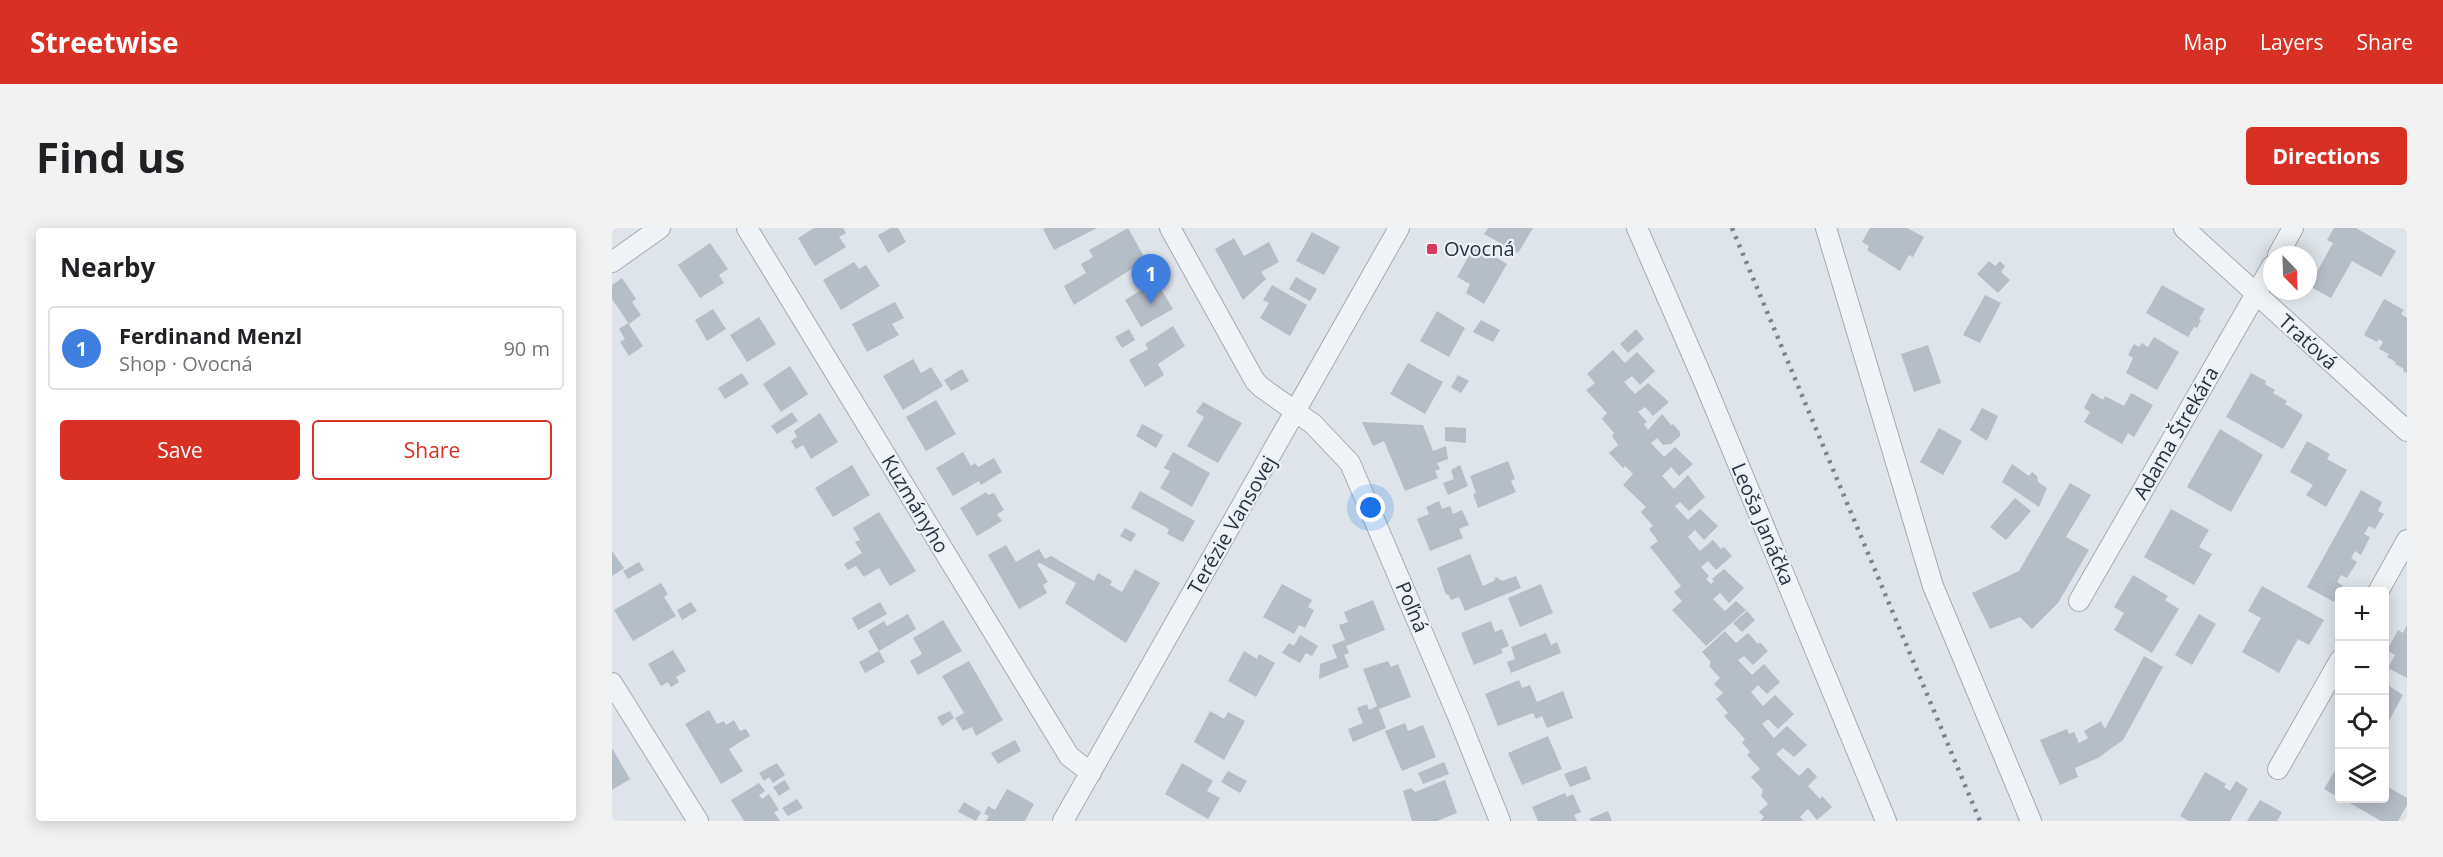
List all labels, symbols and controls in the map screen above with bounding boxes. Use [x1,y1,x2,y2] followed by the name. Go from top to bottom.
[30,23,179,61] text: Streetwise
[2184,28,2227,56] text: Map
[2260,28,2324,56] text: Layers
[2357,28,2413,56] text: Share
[2246,127,2407,185] button: Directions
[36,128,185,185] text: Find us
[1444,235,1515,262] place label: Ovocná
[1425,242,1439,256] marker: Ovocná
[2263,246,2317,300] north arrow
[60,249,155,285] text: Nearby
[1132,254,1170,304] pin: 1
[2273,308,2344,375] street label: Traťová
[119,320,302,350] text: Ferdinand Menzl
[76,335,87,362] text: 1
[503,335,550,362] text: 90 m
[119,350,253,377] text: Shop · Ovocná
[2127,361,2225,504] street label: Adama Štrekára
[60,420,300,480] button: Save
[312,420,552,480] button: Share
[876,450,955,558] street label: Kuzmányho
[1181,451,1282,599] street label: Terézie Vansovej
[1726,458,1801,589] street label: Leoša Janáčka
[1356,493,1385,522] your location
[1390,577,1435,636] street label: Poľná
[2335,587,2389,803] map controls
[2335,587,2389,641] button: +
[2335,641,2389,695] button: −
[2335,695,2389,749] button: locate
[2335,749,2389,803] button: layers

